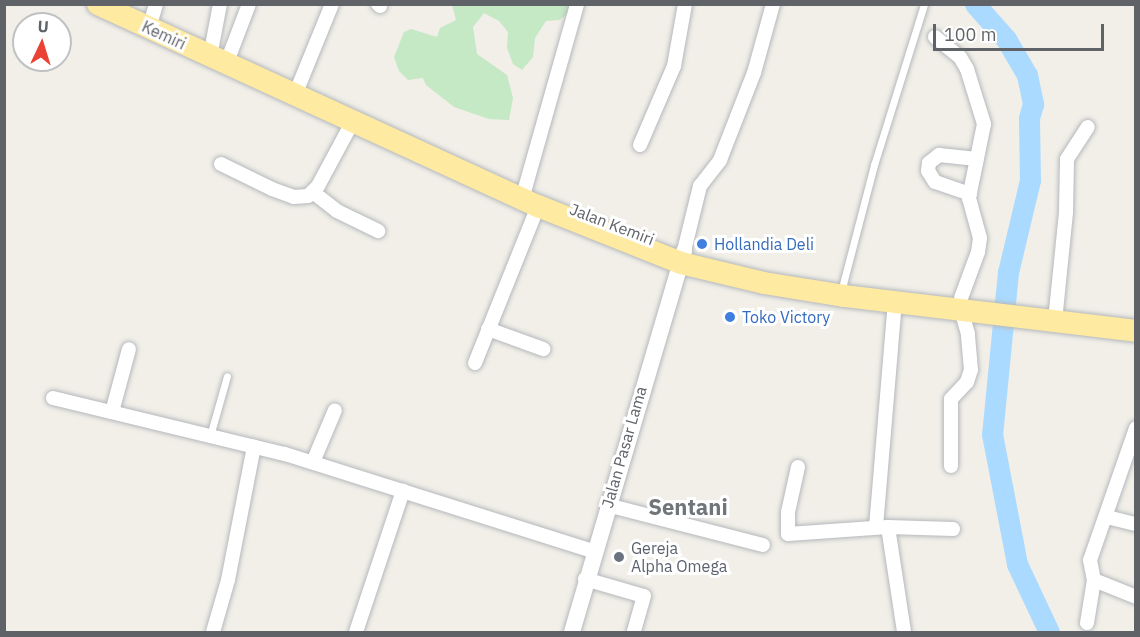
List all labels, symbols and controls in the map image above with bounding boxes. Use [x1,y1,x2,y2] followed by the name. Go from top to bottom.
[12,12,72,72] north arrow
[936,12,1107,50] scale bar
[37,16,49,36] text: U
[139,17,189,53] street label: Kemiri
[944,23,996,46] text: 100 m
[567,199,657,249] street label: Jalan Kemiri
[714,234,814,254] place label: Hollandia Deli
[695,237,709,251] marker: Hollandia Deli
[742,307,830,327] place label: Toko Victory
[723,310,737,324] marker: Toko Victory
[597,384,651,510] street label: Jalan Pasar Lama
[648,494,728,520] district label: Sentani
[631,538,727,576] place label: Gereja Alpha Omega
[612,550,626,564] marker: Gereja Alpha Omega

